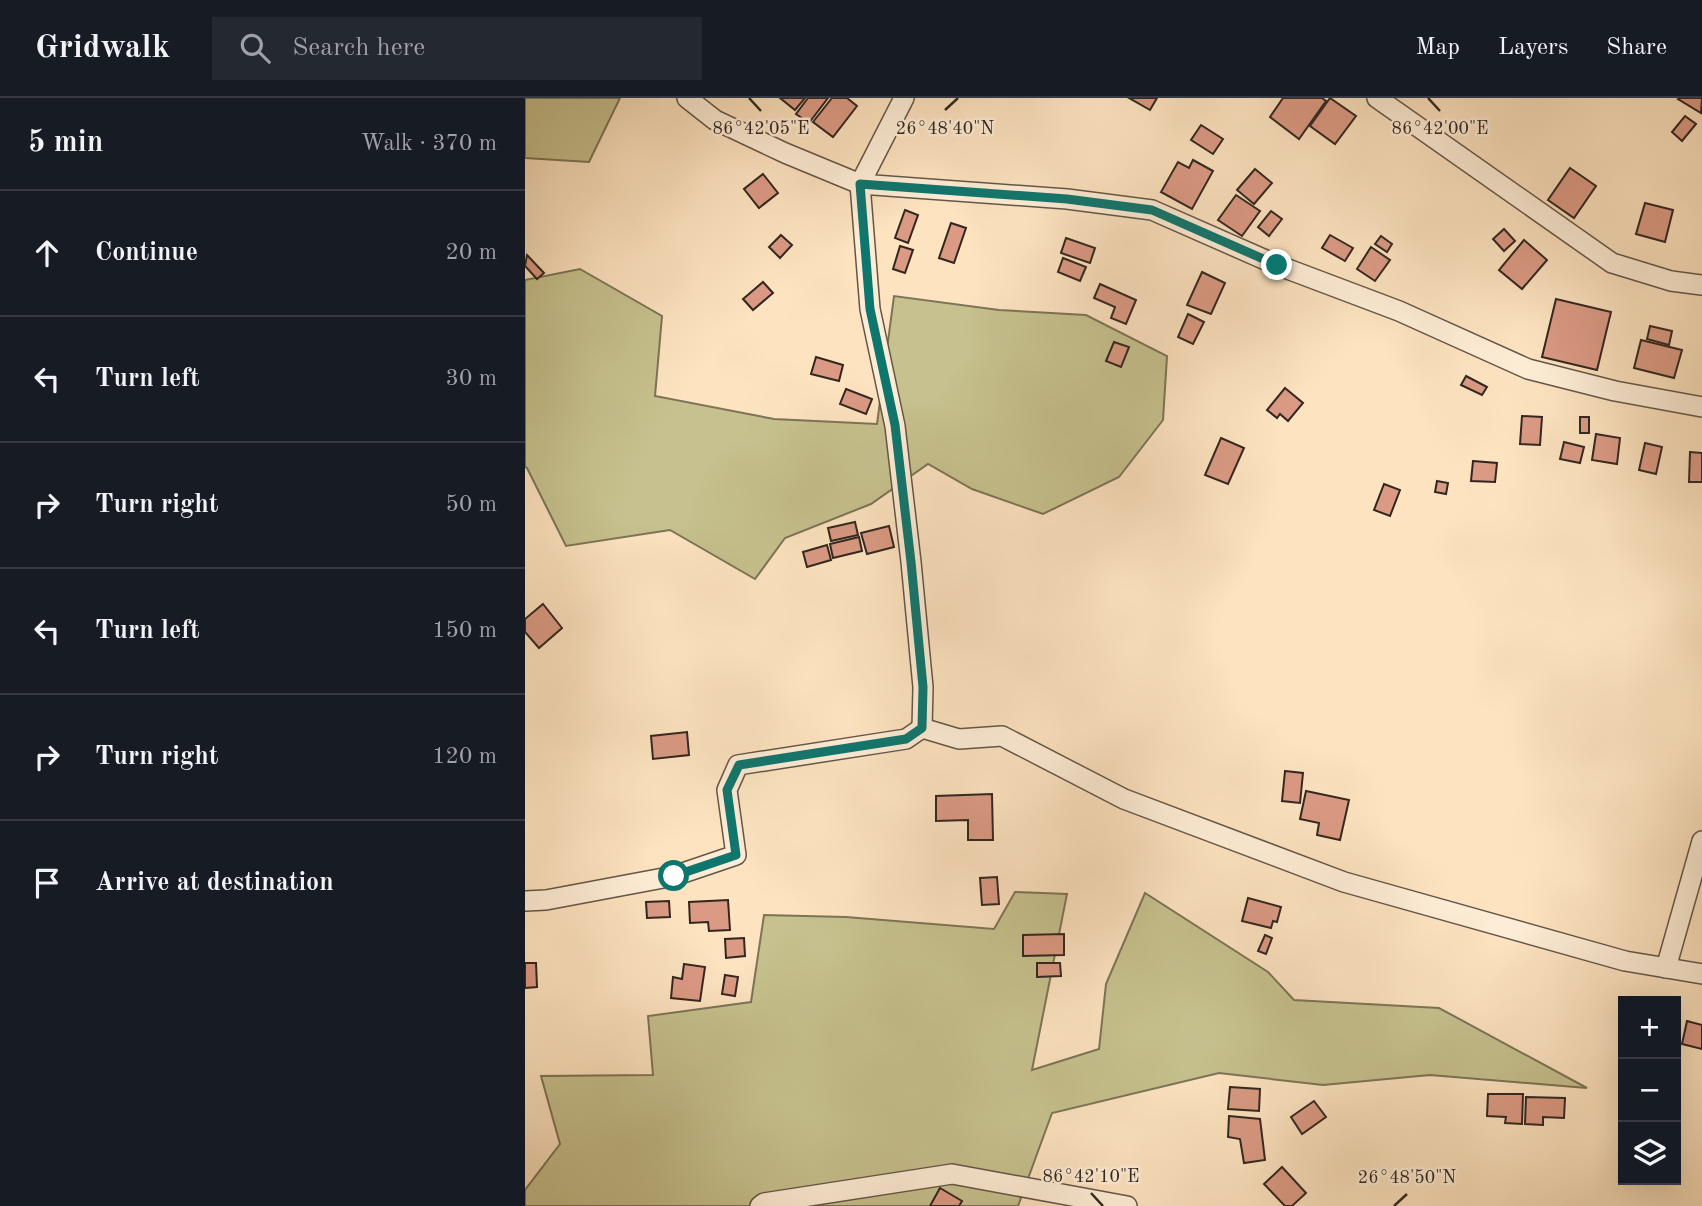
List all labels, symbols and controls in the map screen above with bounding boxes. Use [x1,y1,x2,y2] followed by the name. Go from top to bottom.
[212,17,702,80] search box
[236,29,274,67] icon: search
[35,32,170,65] text: Gridwalk
[292,35,425,61] text: Search here
[1416,36,1460,60] text: Map
[1498,36,1568,60] text: Layers
[1606,36,1667,60] text: Share
[713,120,809,138] text: 86°42'05"E
[896,120,994,138] text: 26°48'40"N
[1392,120,1488,138] text: 86°42'00"E
[28,128,103,158] text: 5 min
[361,132,497,155] text: Walk · 370 m
[28,234,66,272] icon: ahead
[95,240,198,266] text: Continue
[446,241,497,264] text: 20 m
[1261,249,1292,280] route end
[28,360,66,398] icon: left
[95,366,200,392] text: Turn left
[446,367,497,390] text: 30 m
[28,486,66,524] icon: right
[95,492,218,518] text: Turn right
[446,493,497,516] text: 50 m
[28,612,66,650] icon: left
[95,618,200,644] text: Turn left
[432,619,497,642] text: 150 m
[28,738,66,776] icon: right
[95,744,218,770] text: Turn right
[432,745,497,768] text: 120 m
[658,860,689,891] route start
[28,864,66,902] icon: arrive
[95,870,334,896] text: Arrive at destination
[1618,996,1681,1185] map controls
[1618,996,1681,1059] button: +
[1618,1059,1681,1122] button: −
[1618,1122,1681,1185] button: layers
[1043,1168,1139,1186] text: 86°42'10"E
[1358,1169,1456,1187] text: 26°48'50"N

